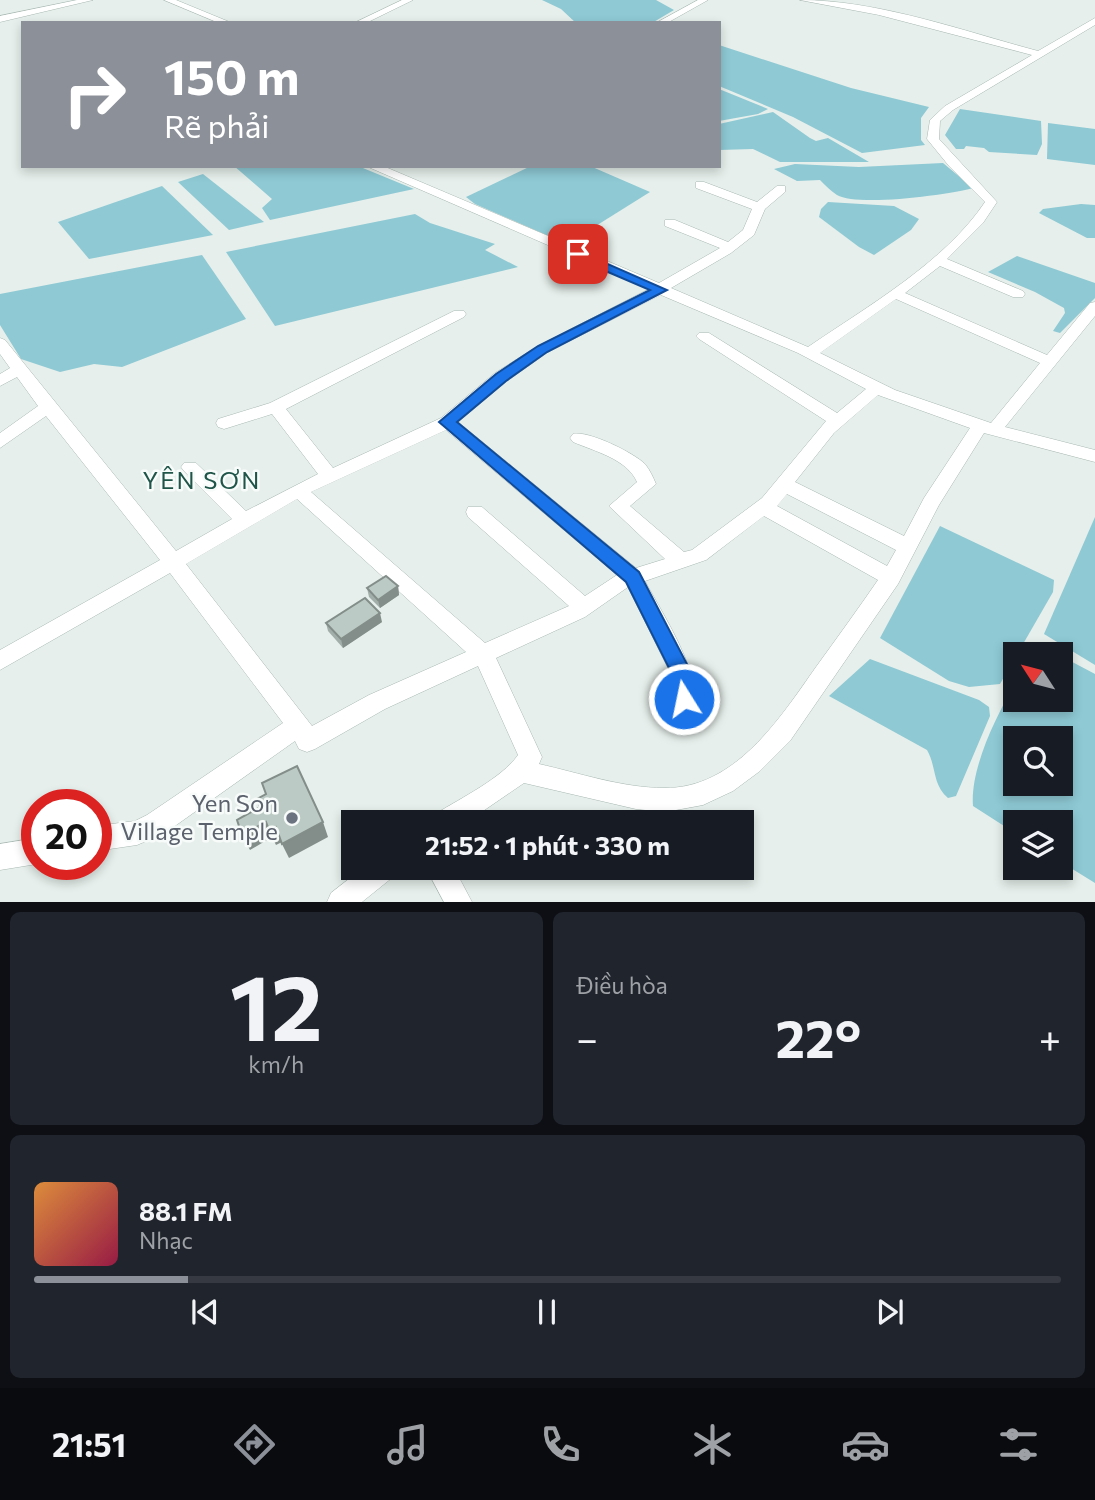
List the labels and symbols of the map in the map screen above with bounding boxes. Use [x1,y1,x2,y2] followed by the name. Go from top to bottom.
[548,224,608,284] pin
[143,465,261,494] district label: YÊN SƠN
[1003,642,1073,712] north arrow
[647,662,721,736] position arrow
[121,788,278,845] place label: Yen Son Village Temple
[21,789,112,880] speed limit sign: 20
[284,810,300,826] marker: Yen Son Village Temple

